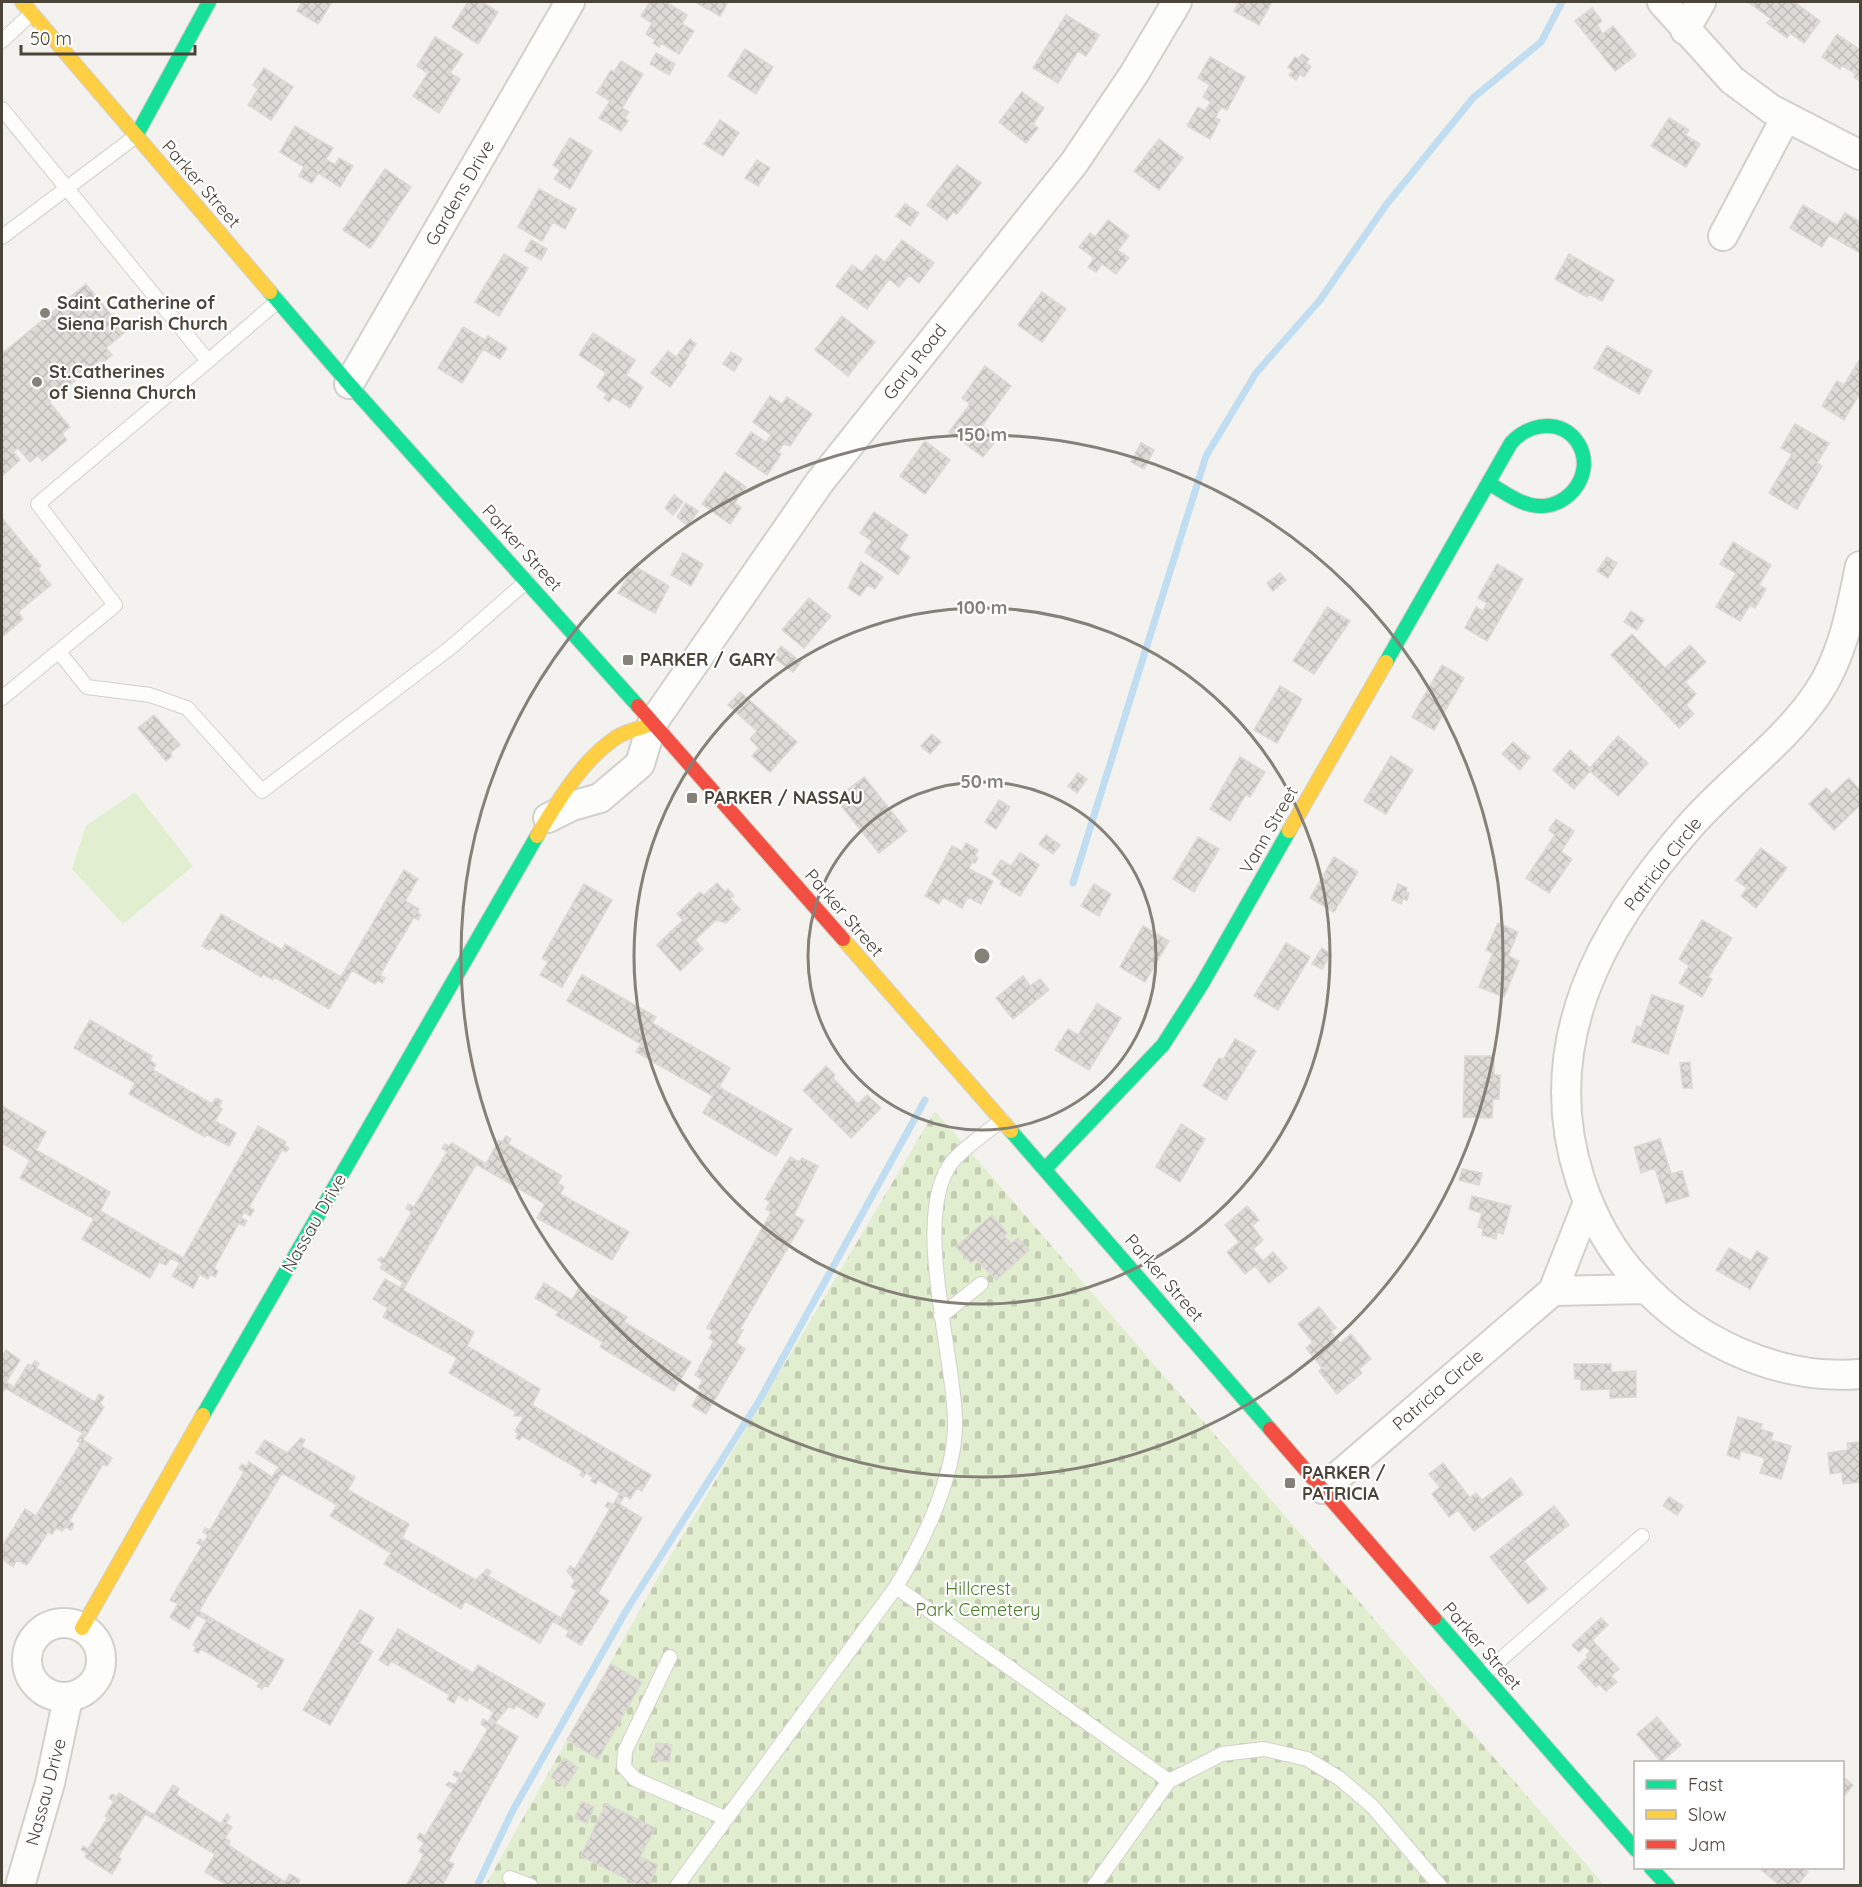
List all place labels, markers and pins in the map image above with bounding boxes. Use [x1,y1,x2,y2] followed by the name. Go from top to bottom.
[57,291,228,335] place label: Saint Catherine of Siena Parish Church
[38,306,52,320] marker: Saint Catherine of Siena Parish Church
[49,360,196,404] place label: St.Catherines of Sienna Church
[30,375,44,389] marker: St.Catherines of Sienna Church
[640,648,776,671] place label: PARKER / GARY
[621,653,635,667] marker: PARKER / GARY
[704,786,863,809] place label: PARKER / NASSAU
[685,791,699,805] marker: PARKER / NASSAU
[972,946,992,966] centre of rings
[1302,1461,1386,1505] place label: PARKER / PATRICIA
[1283,1476,1297,1490] marker: PARKER / PATRICIA

